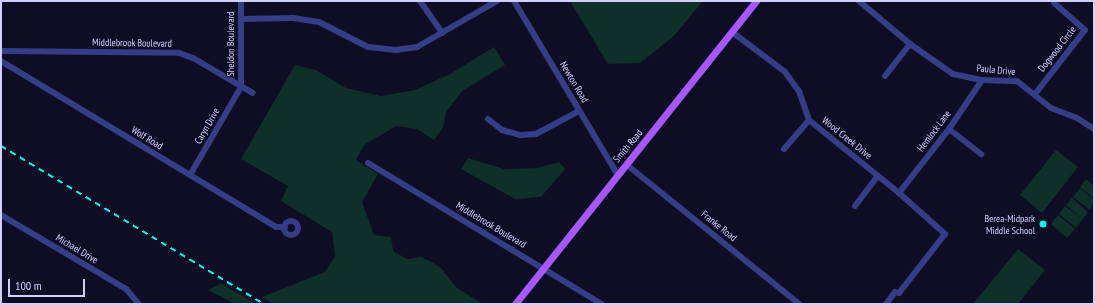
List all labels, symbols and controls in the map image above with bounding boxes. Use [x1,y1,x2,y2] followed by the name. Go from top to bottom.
[225,12,237,76] street label: Sheldon Boulevard
[1036,24,1078,74] street label: Dogwood Circle
[92,36,172,50] street label: Middlebrook Boulevard
[557,59,591,105] street label: Newton Road
[976,62,1016,78] street label: Paula Drive
[192,106,222,146] street label: Caryn Drive
[915,108,953,154] street label: Hemlock Lane
[820,114,874,162] street label: Wood Creek Drive
[129,124,165,152] street label: Wolf Road
[611,127,645,165] street label: Smith Road
[454,199,528,251] street label: Middlebrook Boulevard
[699,208,739,244] street label: Franke Road
[985,212,1035,236] place label: Berea-Midpark Middle School
[1038,219,1048,229] marker: Berea-Midpark Middle School
[54,232,100,266] street label: Michael Drive
[10,271,87,297] scale bar
[15,278,42,293] text: 100 m

